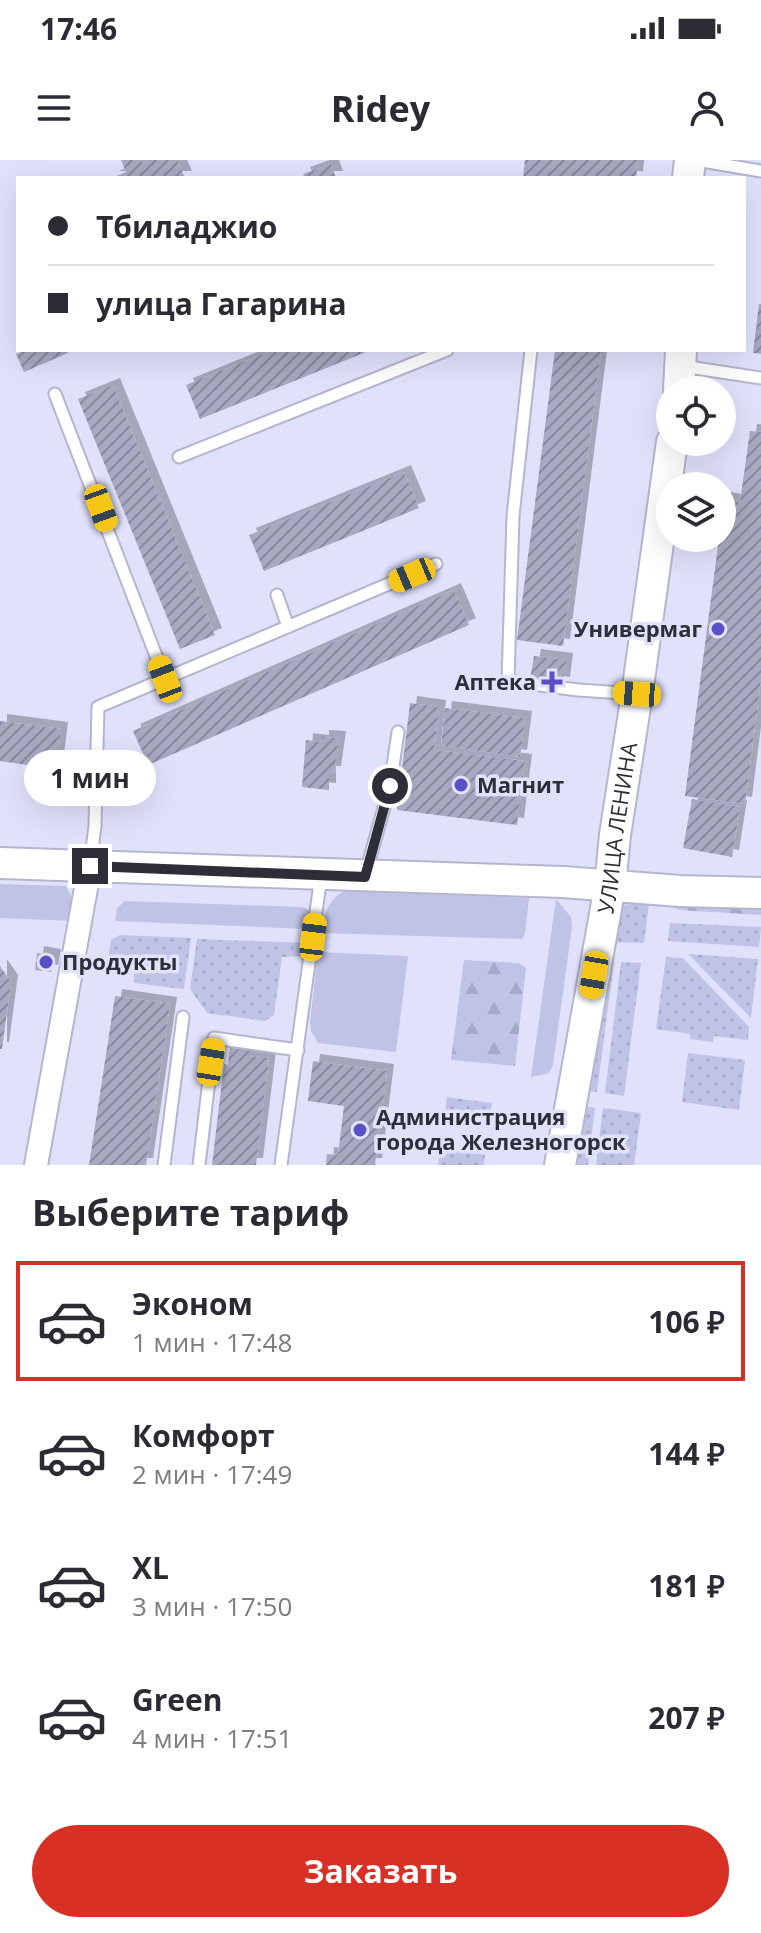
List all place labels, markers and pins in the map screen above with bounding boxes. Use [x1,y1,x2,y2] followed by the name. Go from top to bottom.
[574,613,702,643] place label: Универмаг
[709,620,727,638] marker: Универмаг
[454,666,536,696] place label: Аптека
[543,673,561,691] marker: Аптека
[477,769,564,799] place label: Магнит
[452,776,470,794] marker: Магнит
[62,946,178,976] place label: Продукты
[37,953,55,971] marker: Продукты
[376,1101,626,1156] place label: Администрация города Железногорск
[351,1121,369,1139] marker: Администрация города Железногорск

